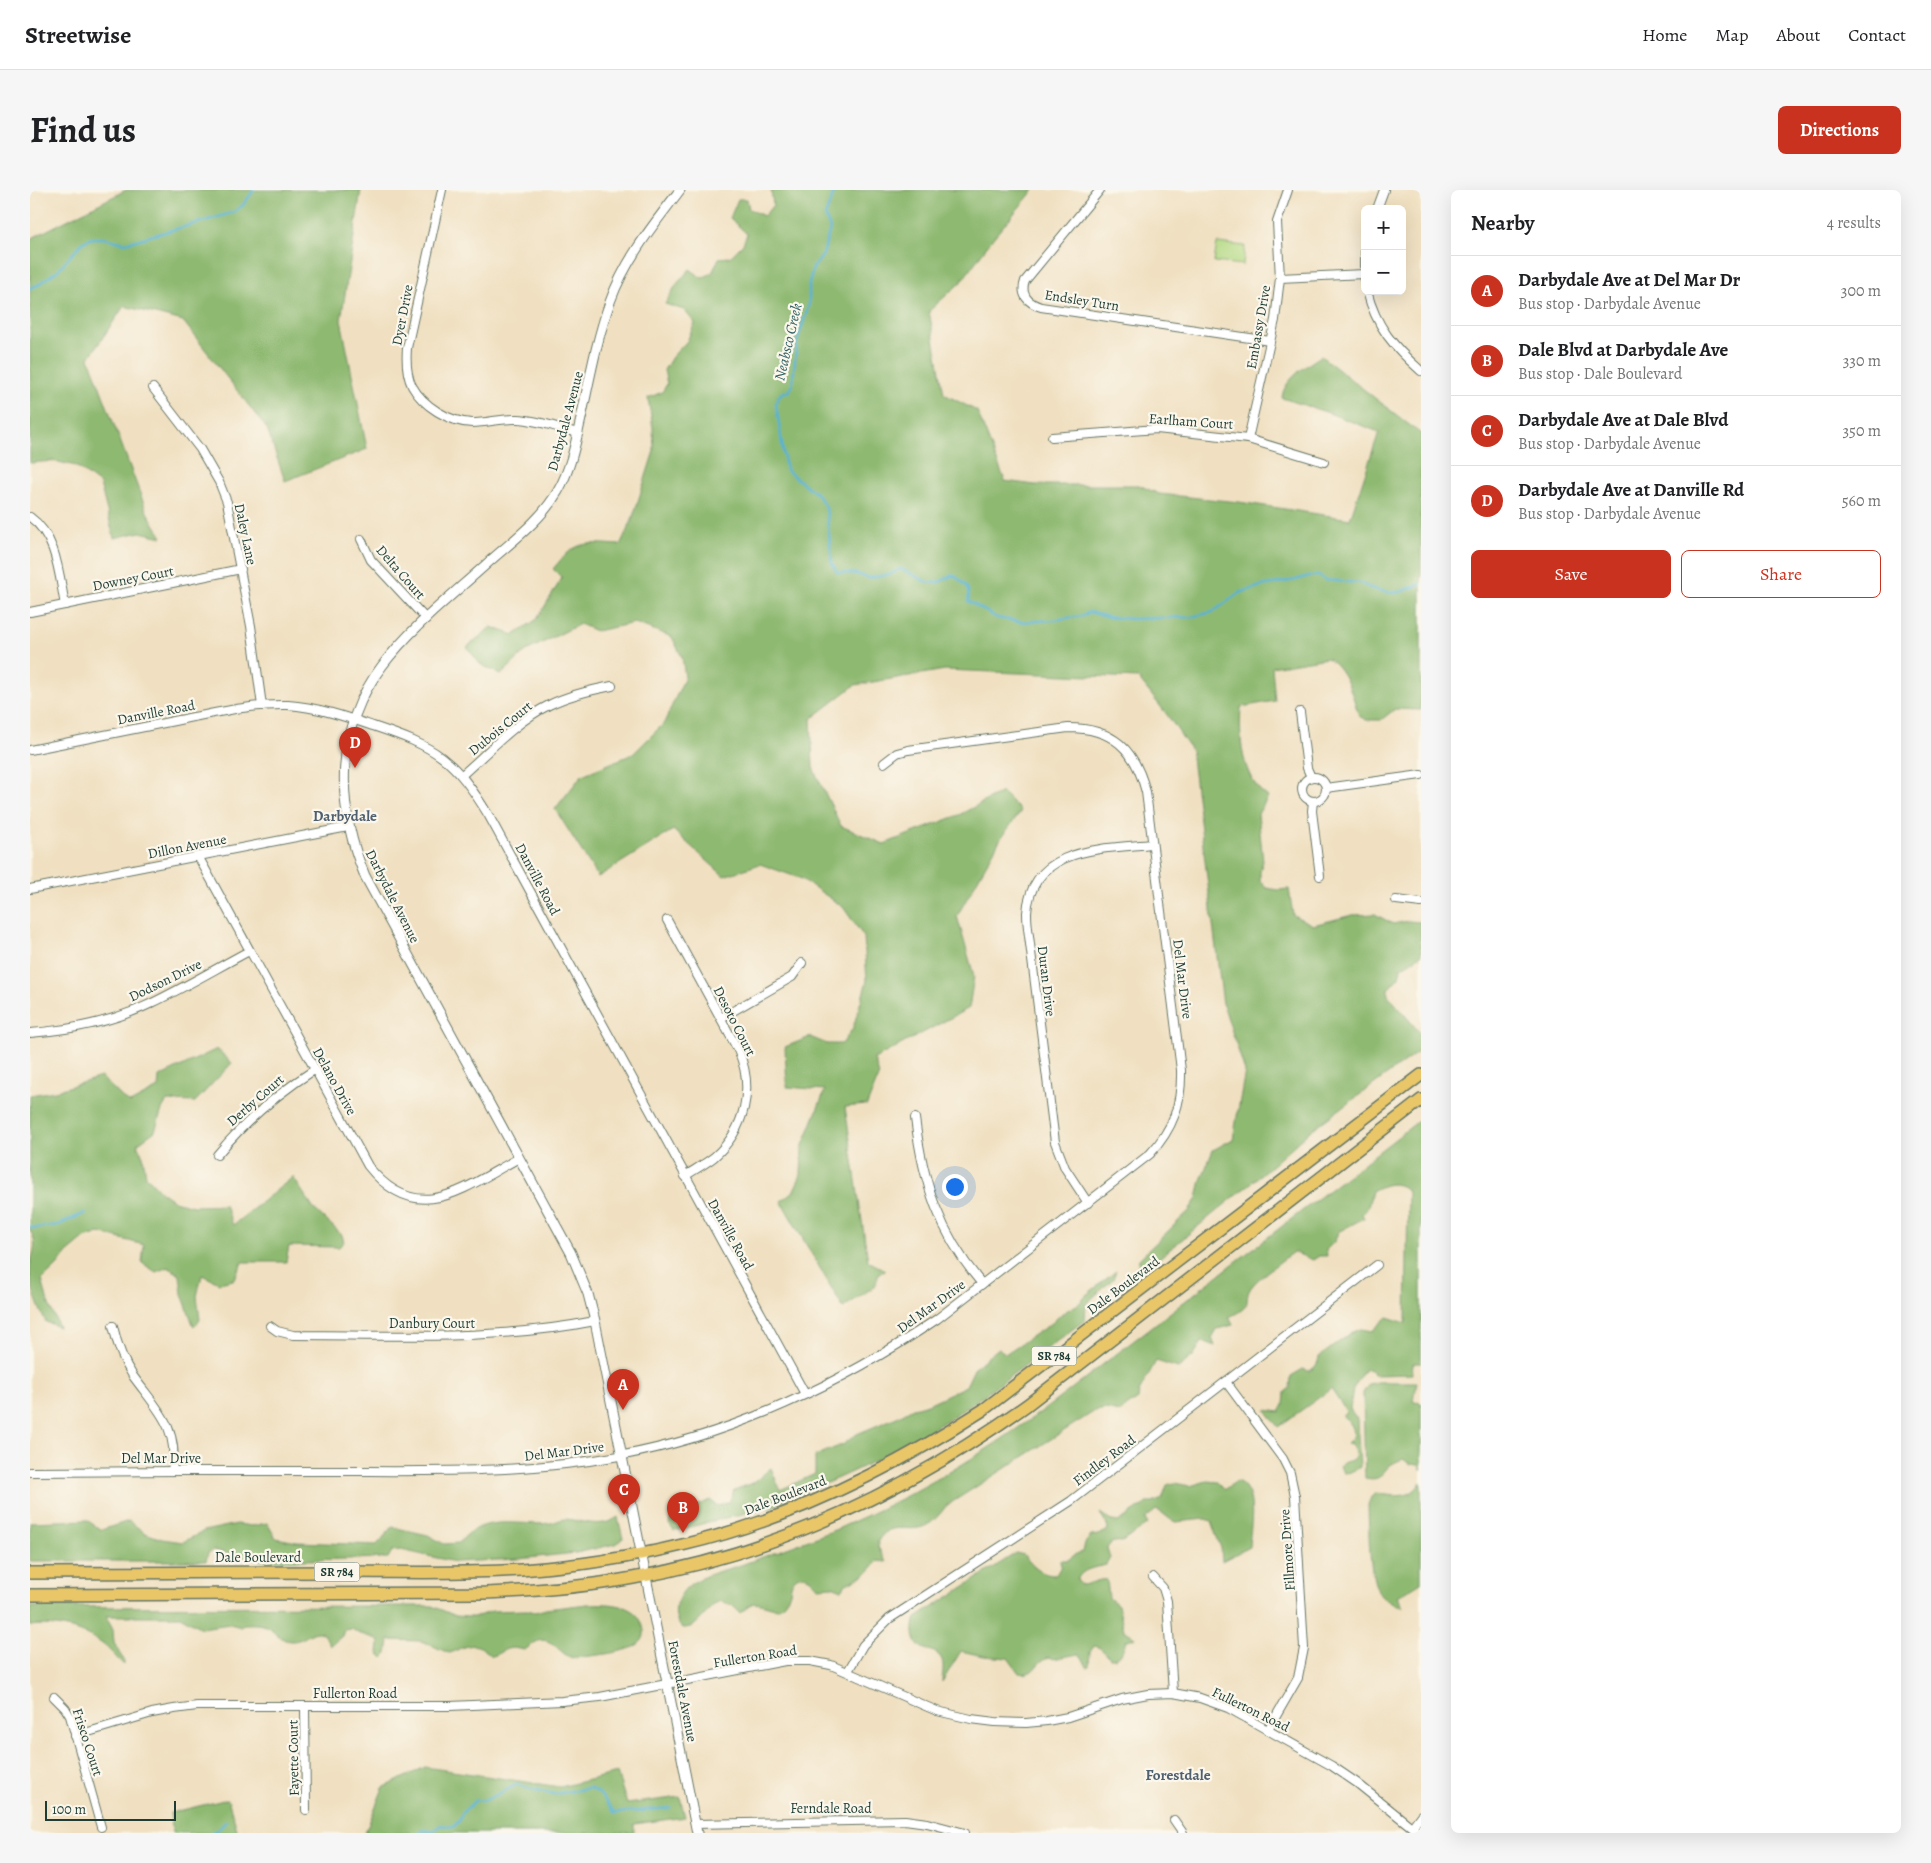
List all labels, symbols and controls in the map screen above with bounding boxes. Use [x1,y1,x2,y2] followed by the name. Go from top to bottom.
[25,19,131,51] text: Streetwise
[1642,23,1687,47] text: Home
[1715,23,1748,47] text: Map
[1776,23,1820,47] text: About
[1848,23,1906,47] text: Contact
[30,106,136,154] text: Find us
[1778,106,1901,154] button: Directions
[1361,205,1406,295] map controls
[1361,205,1406,250] button: +
[1471,209,1534,237] text: Nearby
[1827,212,1881,234] text: 4 results
[1361,250,1406,295] button: −
[1518,267,1740,293] text: Darbydale Ave at Del Mar Dr
[1482,280,1492,302] text: A
[1841,280,1881,302] text: 300 m
[387,283,418,347] street label: Dyer Drive
[1242,284,1275,371] street label: Embassy Drive
[1043,285,1121,316] street label: Endsley Turn
[1518,293,1701,315] text: Bus stop · Darbydale Avenue
[769,301,807,383] water label: Neabsco Creek
[1518,337,1728,363] text: Dale Blvd at Darbydale Ave
[1482,350,1492,372] text: B
[1843,350,1881,372] text: 330 m
[1518,363,1682,385] text: Bus stop · Dale Boulevard
[543,369,588,473] street label: Darbydale Avenue
[1518,407,1728,433] text: Darbydale Ave at Dale Blvd
[1148,409,1234,434] street label: Earlham Court
[1482,420,1492,442] text: C
[1842,420,1881,442] text: 350 m
[1518,433,1701,455] text: Bus stop · Darbydale Avenue
[1518,477,1744,503] text: Darbydale Ave at Danville Rd
[1481,490,1493,512] text: D
[1842,490,1881,512] text: 560 m
[230,501,261,567] street label: Daley Lane
[1518,503,1701,525] text: Bus stop · Darbydale Avenue
[372,541,430,604] street label: Delta Court
[1471,550,1671,598] button: Save
[1681,550,1881,598] button: Share
[91,561,176,596] street label: Downey Court
[116,696,197,729] street label: Danville Road
[464,697,536,760] street label: Dubois Court
[339,727,371,768] pin: D
[313,806,377,826] district label: Darbydale
[146,830,228,863] street label: Dillon Avenue
[511,840,565,919] street label: Danville Road
[361,846,424,946] street label: Darbydale Avenue
[1168,938,1197,1020] street label: Del Mar Drive
[1033,945,1060,1017] street label: Duran Drive
[126,955,205,1006] street label: Dodson Drive
[709,983,760,1060] street label: Desoto Court
[308,1044,361,1119] street label: Delano Drive
[223,1070,288,1131] street label: Derby Court
[942,1174,968,1200] your location
[703,1195,758,1274] street label: Danville Road
[1083,1251,1164,1319] street label: Dale Boulevard
[893,1275,969,1338] street label: Del Mar Drive
[389,1314,476,1333] street label: Danbury Court
[1032,1346,1076,1366] road number: SR 784
[607,1369,639,1410] pin: A
[1069,1430,1140,1490] street label: Findley Road
[523,1437,605,1466] street label: Del Mar Drive
[121,1449,201,1468] street label: Del Mar Drive
[741,1471,829,1520] street label: Dale Boulevard
[608,1474,640,1515] pin: C
[667,1492,699,1533] pin: B
[1275,1508,1300,1592] street label: Fillmore Drive
[215,1548,302,1567] street label: Dale Boulevard
[314,1562,360,1581] road number: SR 784
[663,1639,702,1744] street label: Forestdale Avenue
[712,1640,799,1672] street label: Fullerton Road
[1209,1682,1293,1737] street label: Fullerton Road
[313,1684,398,1703] street label: Fullerton Road
[68,1706,108,1779] street label: Frisco Court
[283,1719,304,1796] street label: Fayette Court
[1145,1765,1211,1785] district label: Forestdale
[45,1798,176,1821] scale bar
[790,1799,872,1818] street label: Ferndale Road
[52,1800,86,1819] text: 100 m

